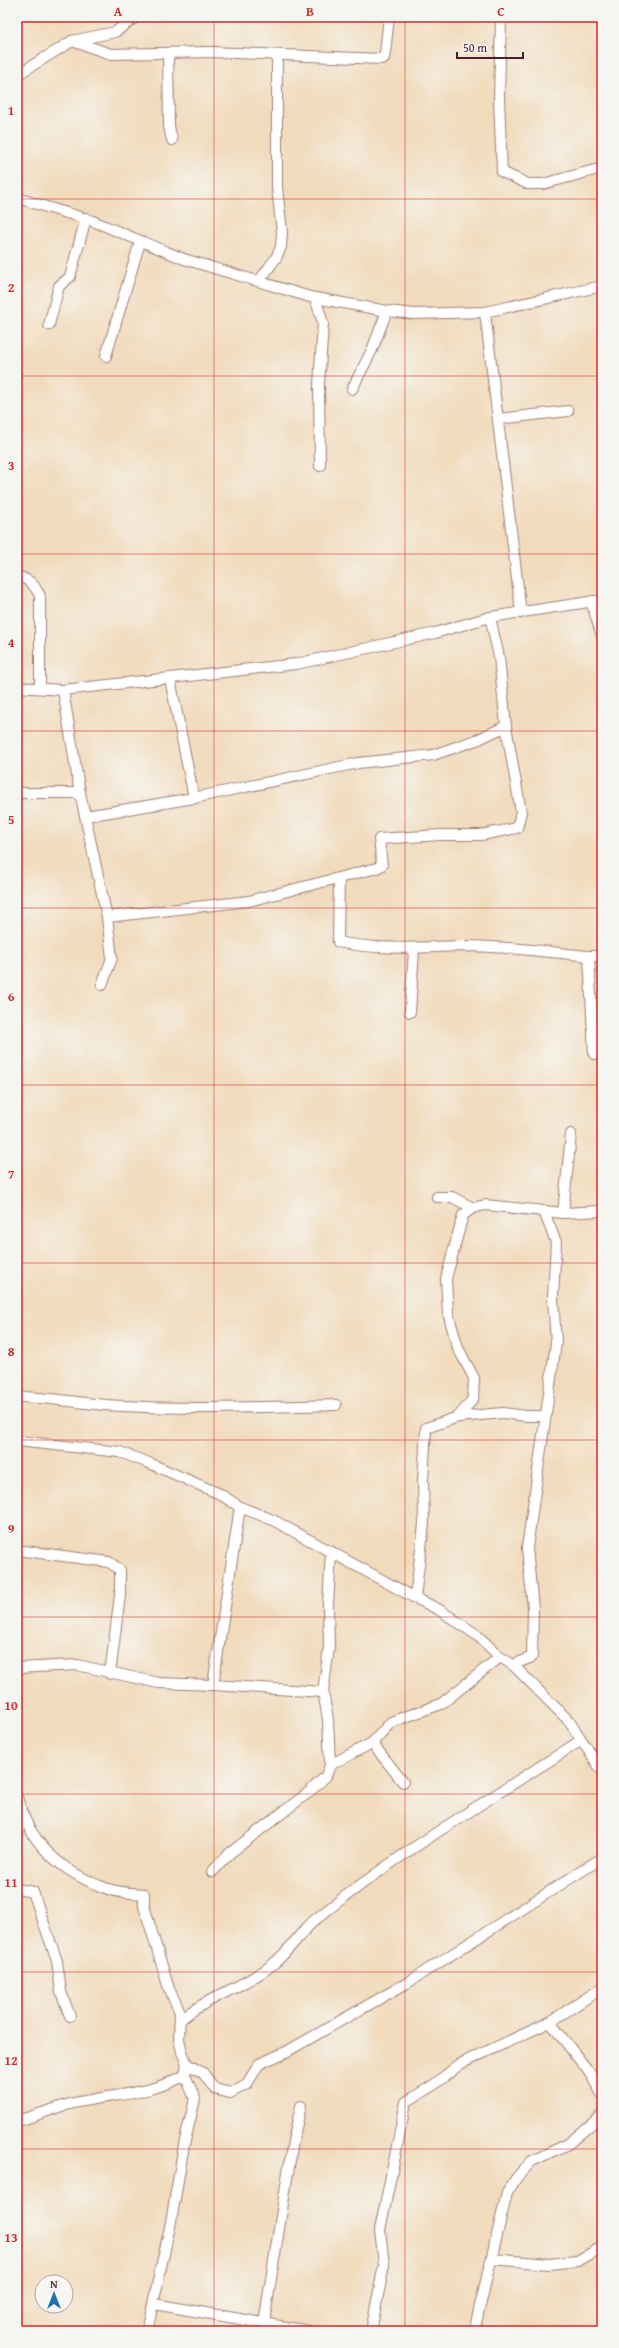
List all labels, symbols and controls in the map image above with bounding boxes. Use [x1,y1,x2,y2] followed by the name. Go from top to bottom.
[114,2,123,21] text: A
[306,2,314,21] text: B
[497,2,505,21] text: C
[457,34,523,60] scale bar
[463,39,487,56] text: 50 m
[8,101,14,120] text: 1
[8,278,15,297] text: 2
[8,456,14,475] text: 3
[8,633,15,652] text: 4
[8,810,15,829] text: 5
[8,987,15,1006] text: 6
[8,1165,15,1184] text: 7
[8,1342,15,1361] text: 8
[8,1519,15,1538] text: 9
[4,1696,18,1715] text: 10
[4,1873,18,1892] text: 11
[4,2051,18,2070] text: 12
[4,2228,18,2247] text: 13
[34,2274,74,2314] north arrow
[50,2276,58,2292] text: N

